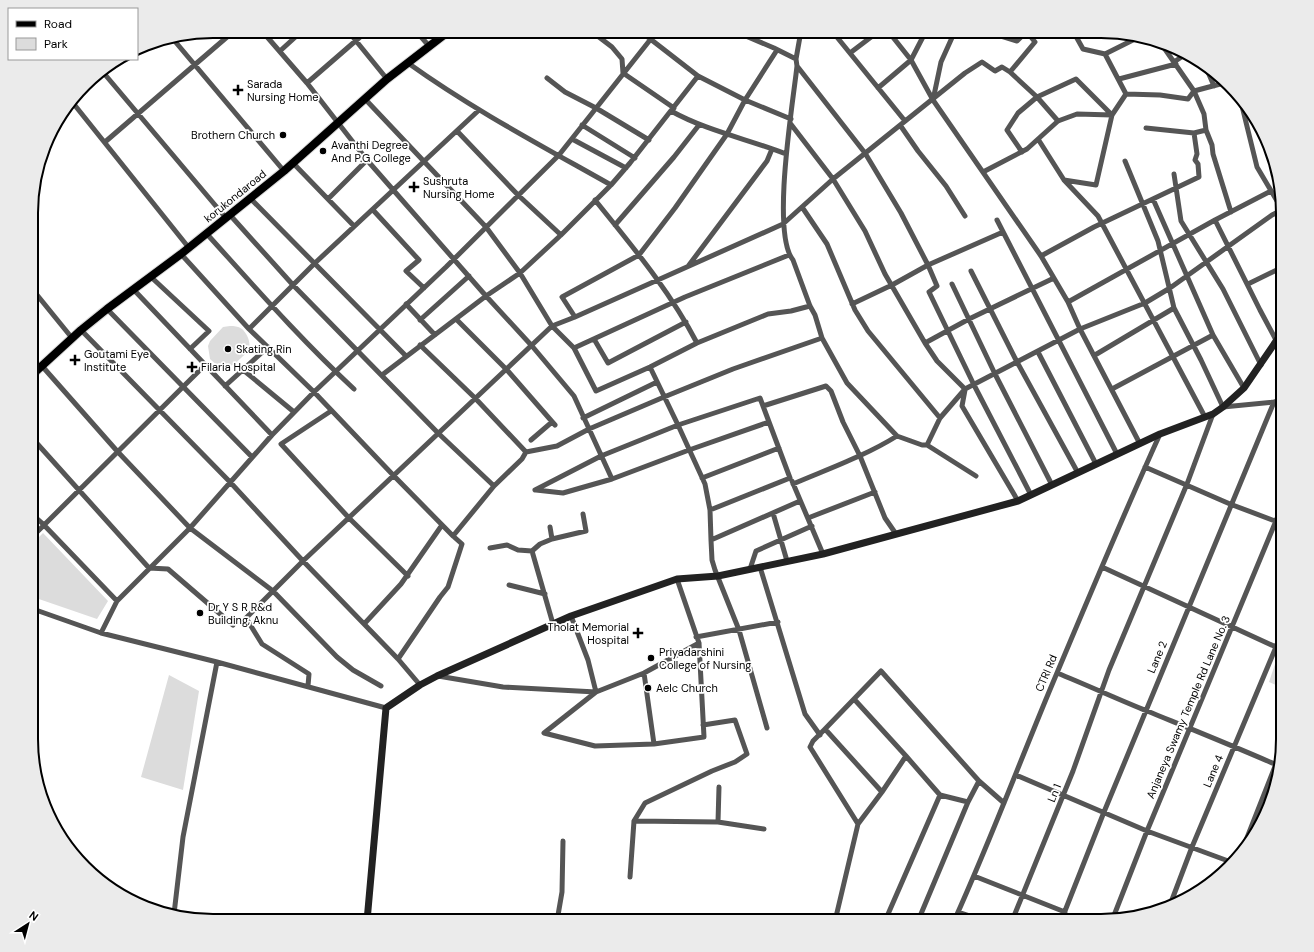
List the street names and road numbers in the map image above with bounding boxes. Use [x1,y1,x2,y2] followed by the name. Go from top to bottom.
[201,167,269,225] street label: korukondaroad
[1143,613,1233,801] street label: Anjaneya Swamy Temple Rd Lane No. 3
[1144,639,1170,675] street label: Lane 2
[1032,652,1060,694] street label: CTRI Rd
[1200,752,1226,789] street label: Lane 4
[1044,782,1064,804] street label: Ln 1

